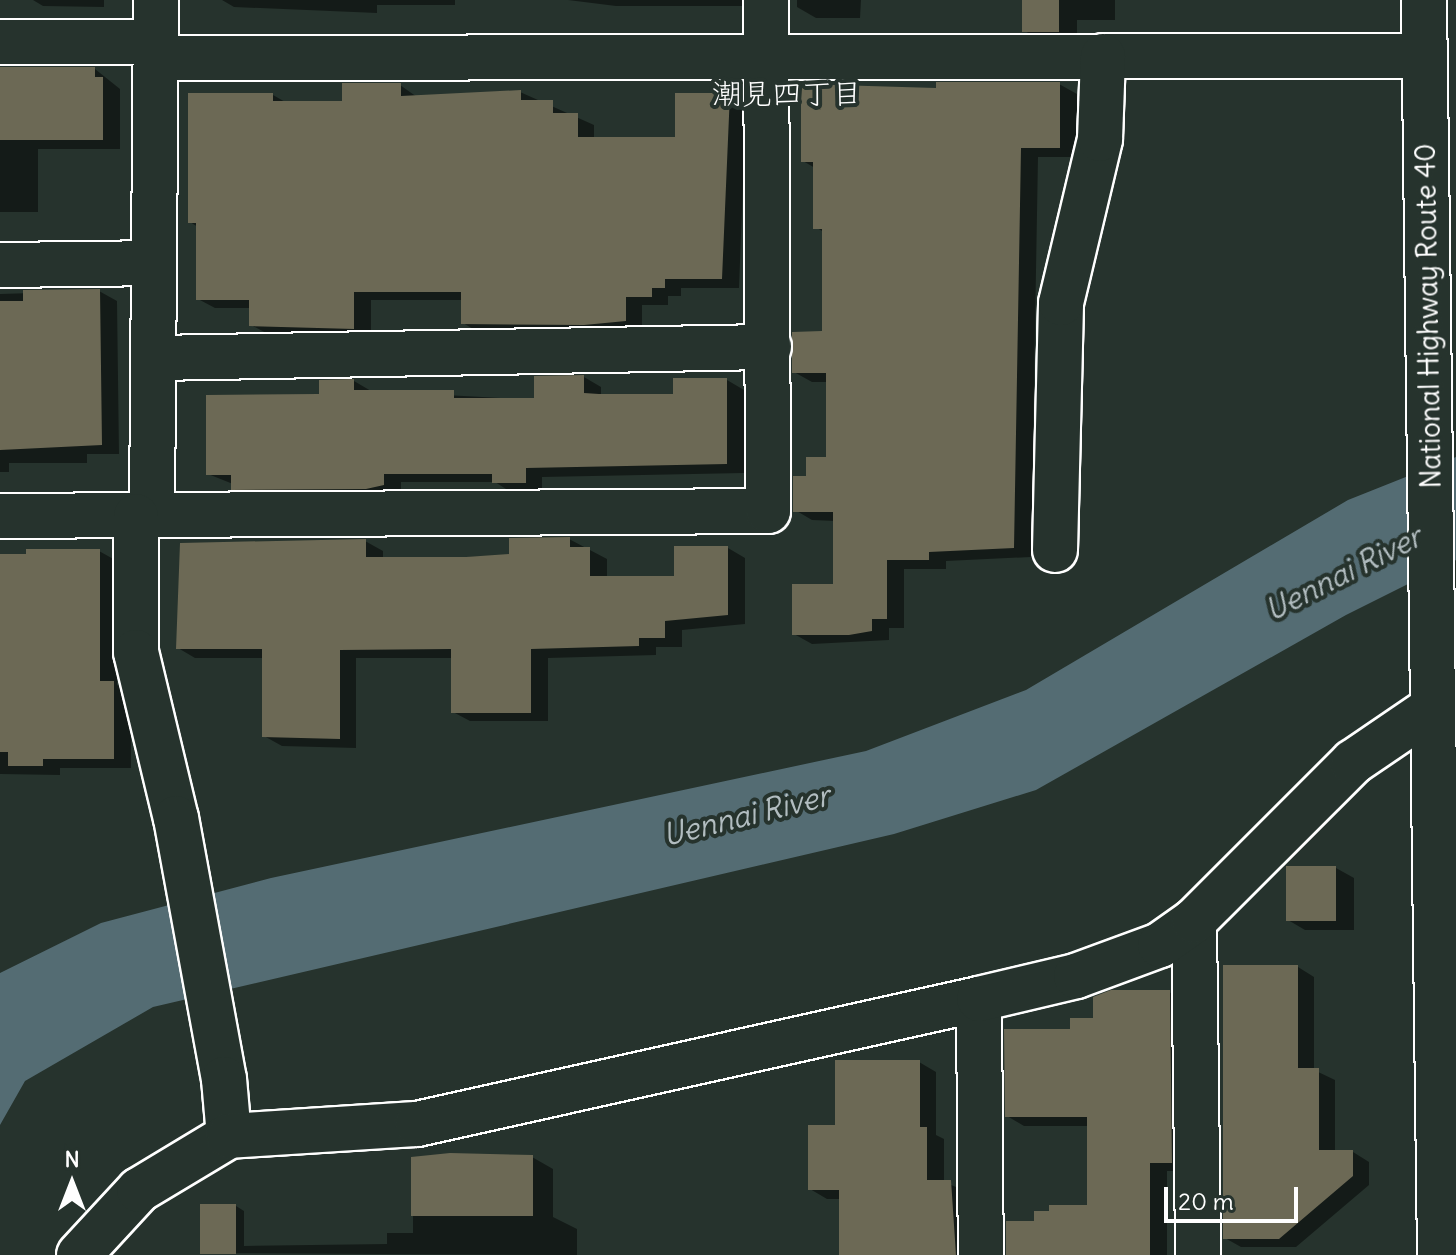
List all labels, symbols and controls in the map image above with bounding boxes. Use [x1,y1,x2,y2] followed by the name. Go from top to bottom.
[712,75,862,111] district label: 潮見四丁目
[1408,143,1448,489] street label: National Highway Route 40
[1259,518,1427,628] water label: Uennai River
[659,777,833,853] water label: Uennai River
[32,1143,112,1223] north arrow
[64,1145,80,1173] text: N
[1168,1171,1302,1221] scale bar
[1178,1186,1234,1216] text: 20 m

